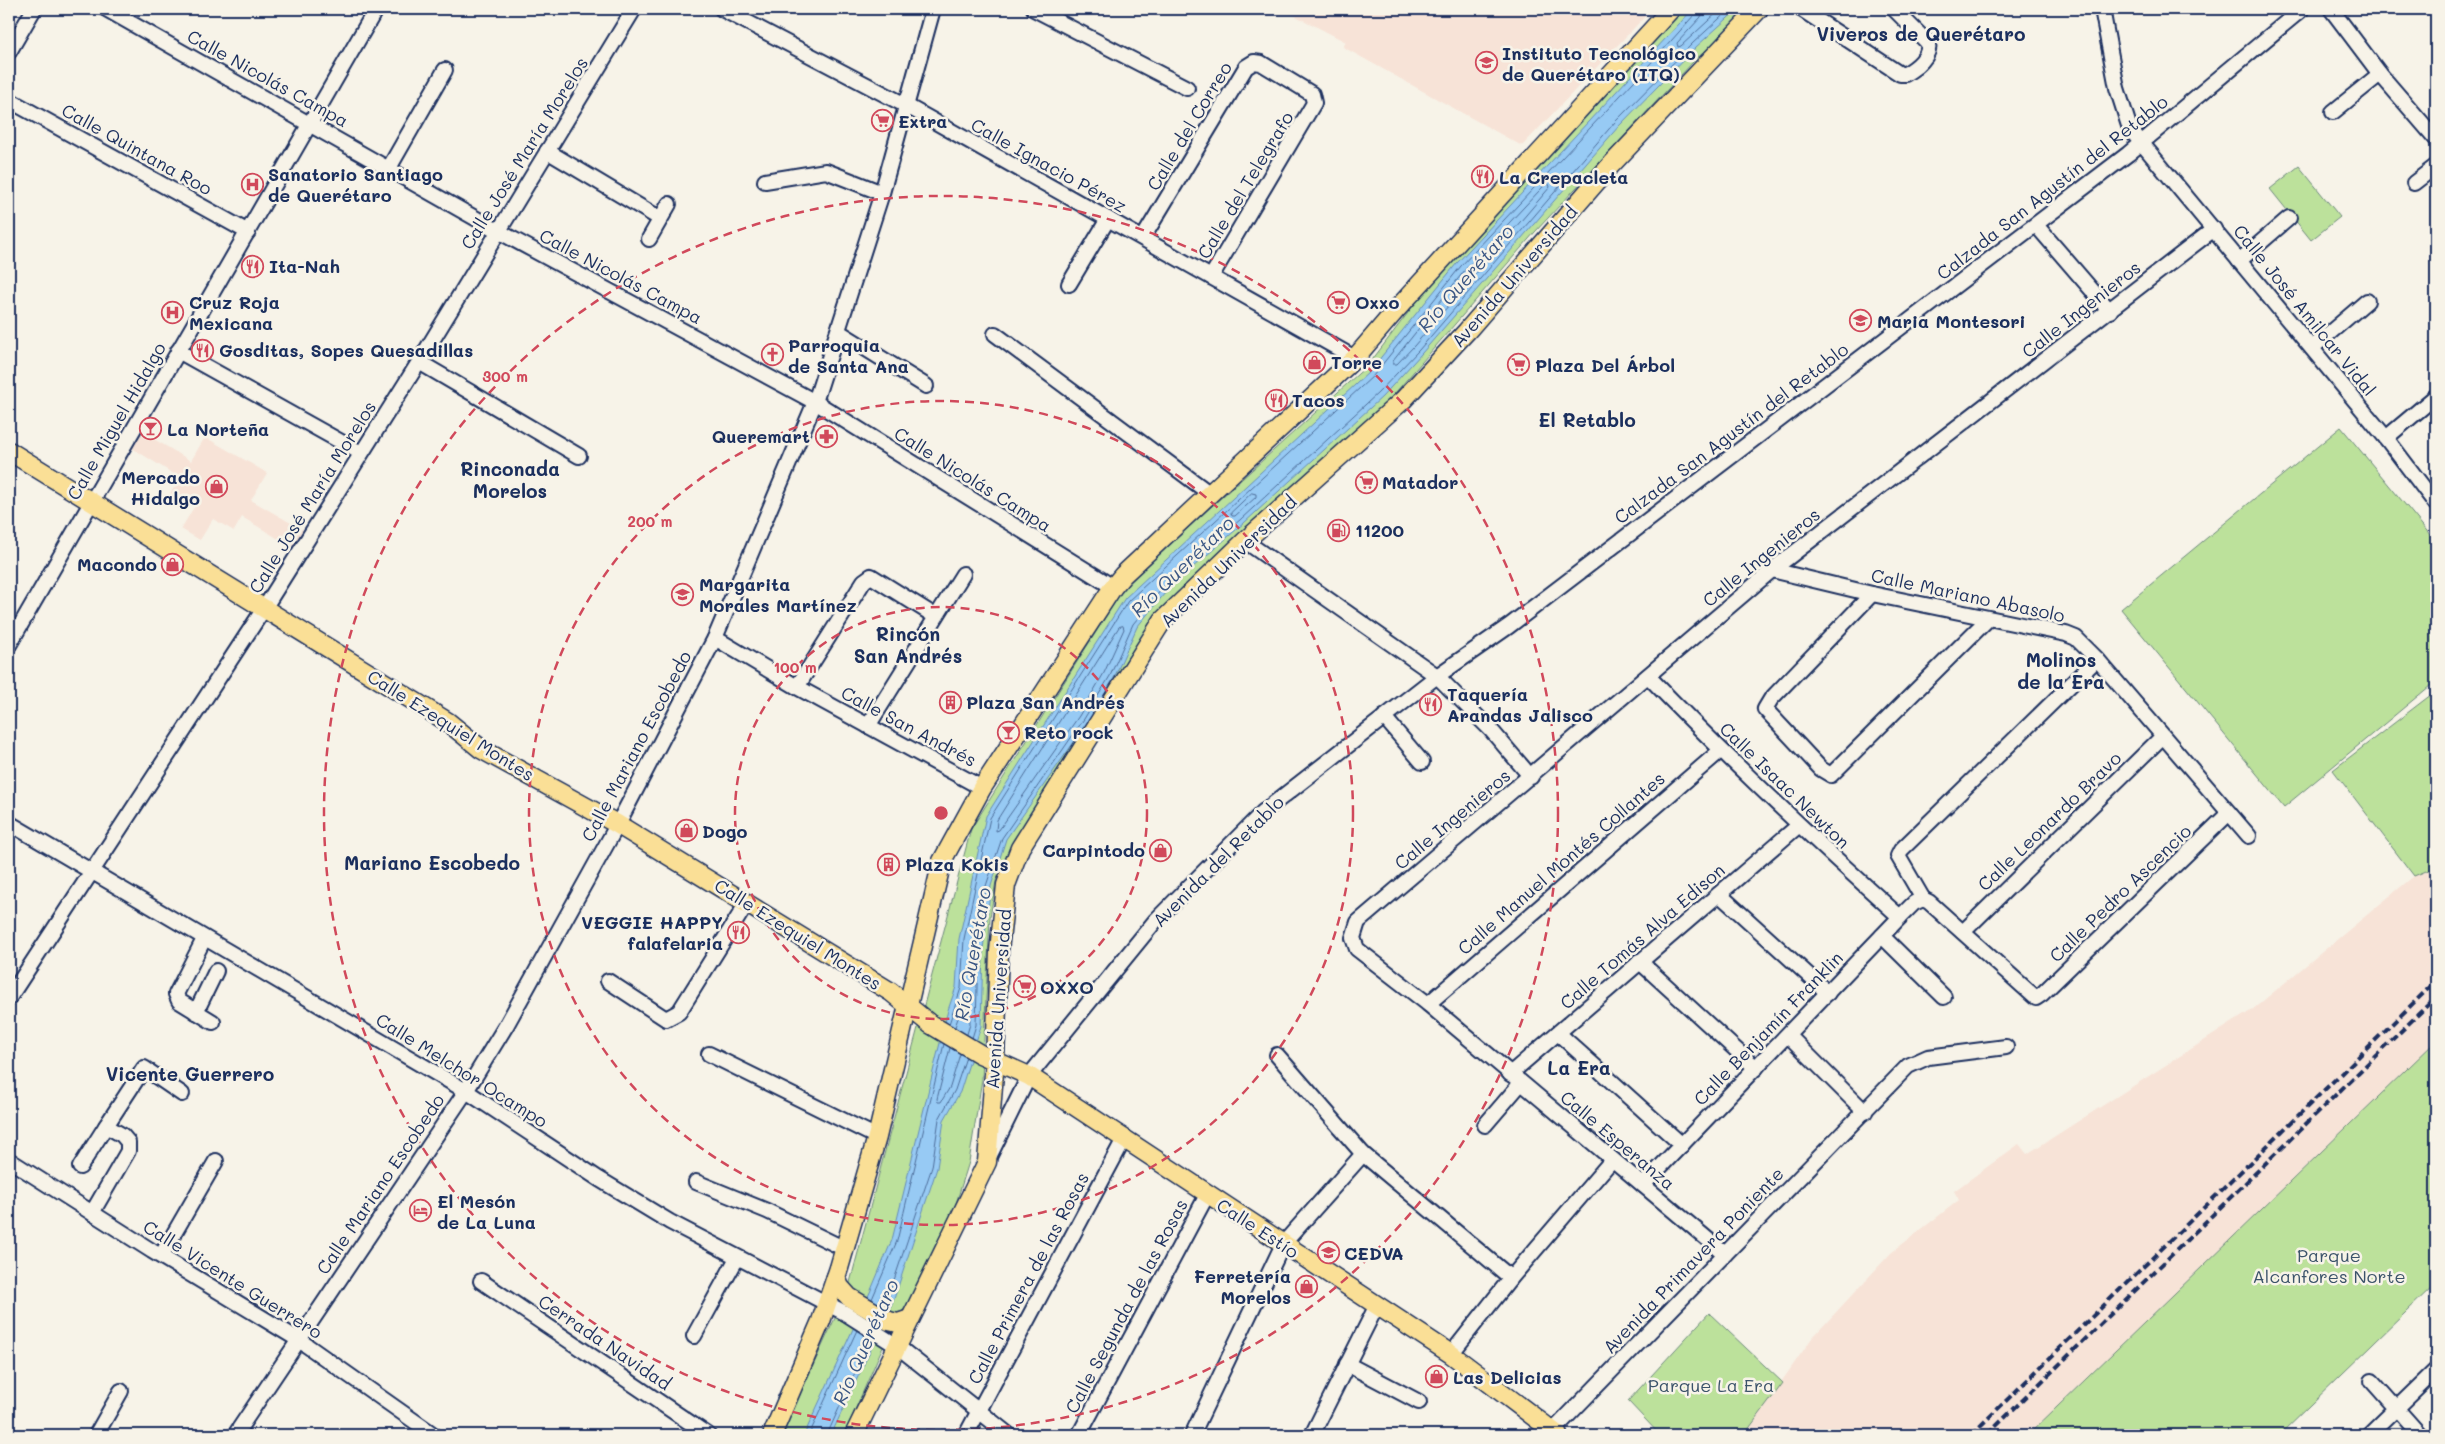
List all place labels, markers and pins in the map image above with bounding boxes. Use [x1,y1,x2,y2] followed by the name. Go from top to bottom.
[1502,41,1696,86] place label: Instituto Tecnológico de Querétaro (ITQ)
[1474,51,1498,75] school or university icon: Instituto Tecnológico de Querétaro (ITQ)
[870,109,894,133] supermarket icon: Extra
[898,109,947,133] place label: Extra
[268,162,443,207] place label: Sanatorio Santiago de Querétaro
[1471,165,1495,189] restaurant icon: La Crepacleta
[1499,165,1628,189] place label: La Crepacleta
[240,172,264,196] hospital icon: Sanatorio Santiago de Querétaro
[241,254,265,278] restaurant icon: Ita-Nah
[269,254,340,278] place label: Ita-Nah
[189,290,280,335] place label: Cruz Roja Mexicana
[1327,290,1351,314] supermarket icon: Oxxo
[1355,290,1400,314] place label: Oxxo
[161,300,185,324] hospital icon: Cruz Roja Mexicana
[1849,309,1873,333] school or university icon: Maria Montesori
[1877,309,2026,333] place label: Maria Montesori
[788,333,909,378] place label: Parroquia de Santa Ana
[191,338,215,362] restaurant icon: Gosditas, Sopes Quesadillas
[219,338,473,362] place label: Gosditas, Sopes Quesadillas
[760,343,784,367] church icon: Parroquia de Santa Ana
[1303,350,1327,374] shop icon: Torre
[1331,350,1382,374] place label: Torre
[1507,353,1531,377] supermarket icon: Plaza Del Árbol
[1535,353,1675,377] place label: Plaza Del Árbol
[1264,388,1288,412] restaurant icon: Tacos
[1292,388,1344,412] place label: Tacos
[139,417,163,441] bar icon: La Norteña
[167,417,269,441] place label: La Norteña
[712,424,810,448] place label: Queremart
[814,424,838,448] pharmacy icon: Queremart
[121,465,200,510] place label: Mercado Hidalgo
[1354,470,1378,494] supermarket icon: Matador
[1382,470,1458,494] place label: Matador
[204,475,228,499] shop icon: Mercado Hidalgo
[1327,518,1351,542] fuel station icon: 11200
[1355,518,1405,542] place label: 11200
[77,552,157,576] place label: Macondo
[161,552,185,576] shop icon: Macondo
[699,572,857,617] place label: Margarita Morales Martínez
[671,582,695,606] school or university icon: Margarita Morales Martínez
[1447,682,1593,727] place label: Taquería Arandas Jalisco
[938,690,962,714] building icon: Plaza San Andrés
[966,690,1125,714] place label: Plaza San Andrés
[1419,692,1443,716] restaurant icon: Taquería Arandas Jalisco
[996,720,1020,744] bar icon: Reto rock
[1024,720,1113,744] place label: Reto rock
[932,804,950,822] centre of rings
[674,819,698,843] shop icon: Dogo
[702,819,748,843] place label: Dogo
[1042,838,1145,862] place label: Carpintodo
[1149,838,1173,862] shop icon: Carpintodo
[877,852,901,876] building icon: Plaza Kokis
[905,852,1009,876] place label: Plaza Kokis
[581,910,723,955] place label: VEGGIE HAPPY falafelaria
[727,920,751,944] restaurant icon: VEGGIE HAPPY falafelaria
[1012,975,1036,999] supermarket icon: OXXO
[1040,975,1094,999] place label: OXXO
[437,1189,536,1234] place label: El Mesón de La Luna
[409,1199,433,1223] hotel icon: El Mesón de La Luna
[1316,1241,1340,1265] school or university icon: CEDVA
[1344,1241,1404,1265] place label: CEDVA
[1194,1264,1291,1309] place label: Ferretería Morelos
[1295,1274,1319,1298] shop icon: Ferretería Morelos
[1425,1365,1449,1389] shop icon: Las Delicias
[1453,1365,1562,1389] place label: Las Delicias

